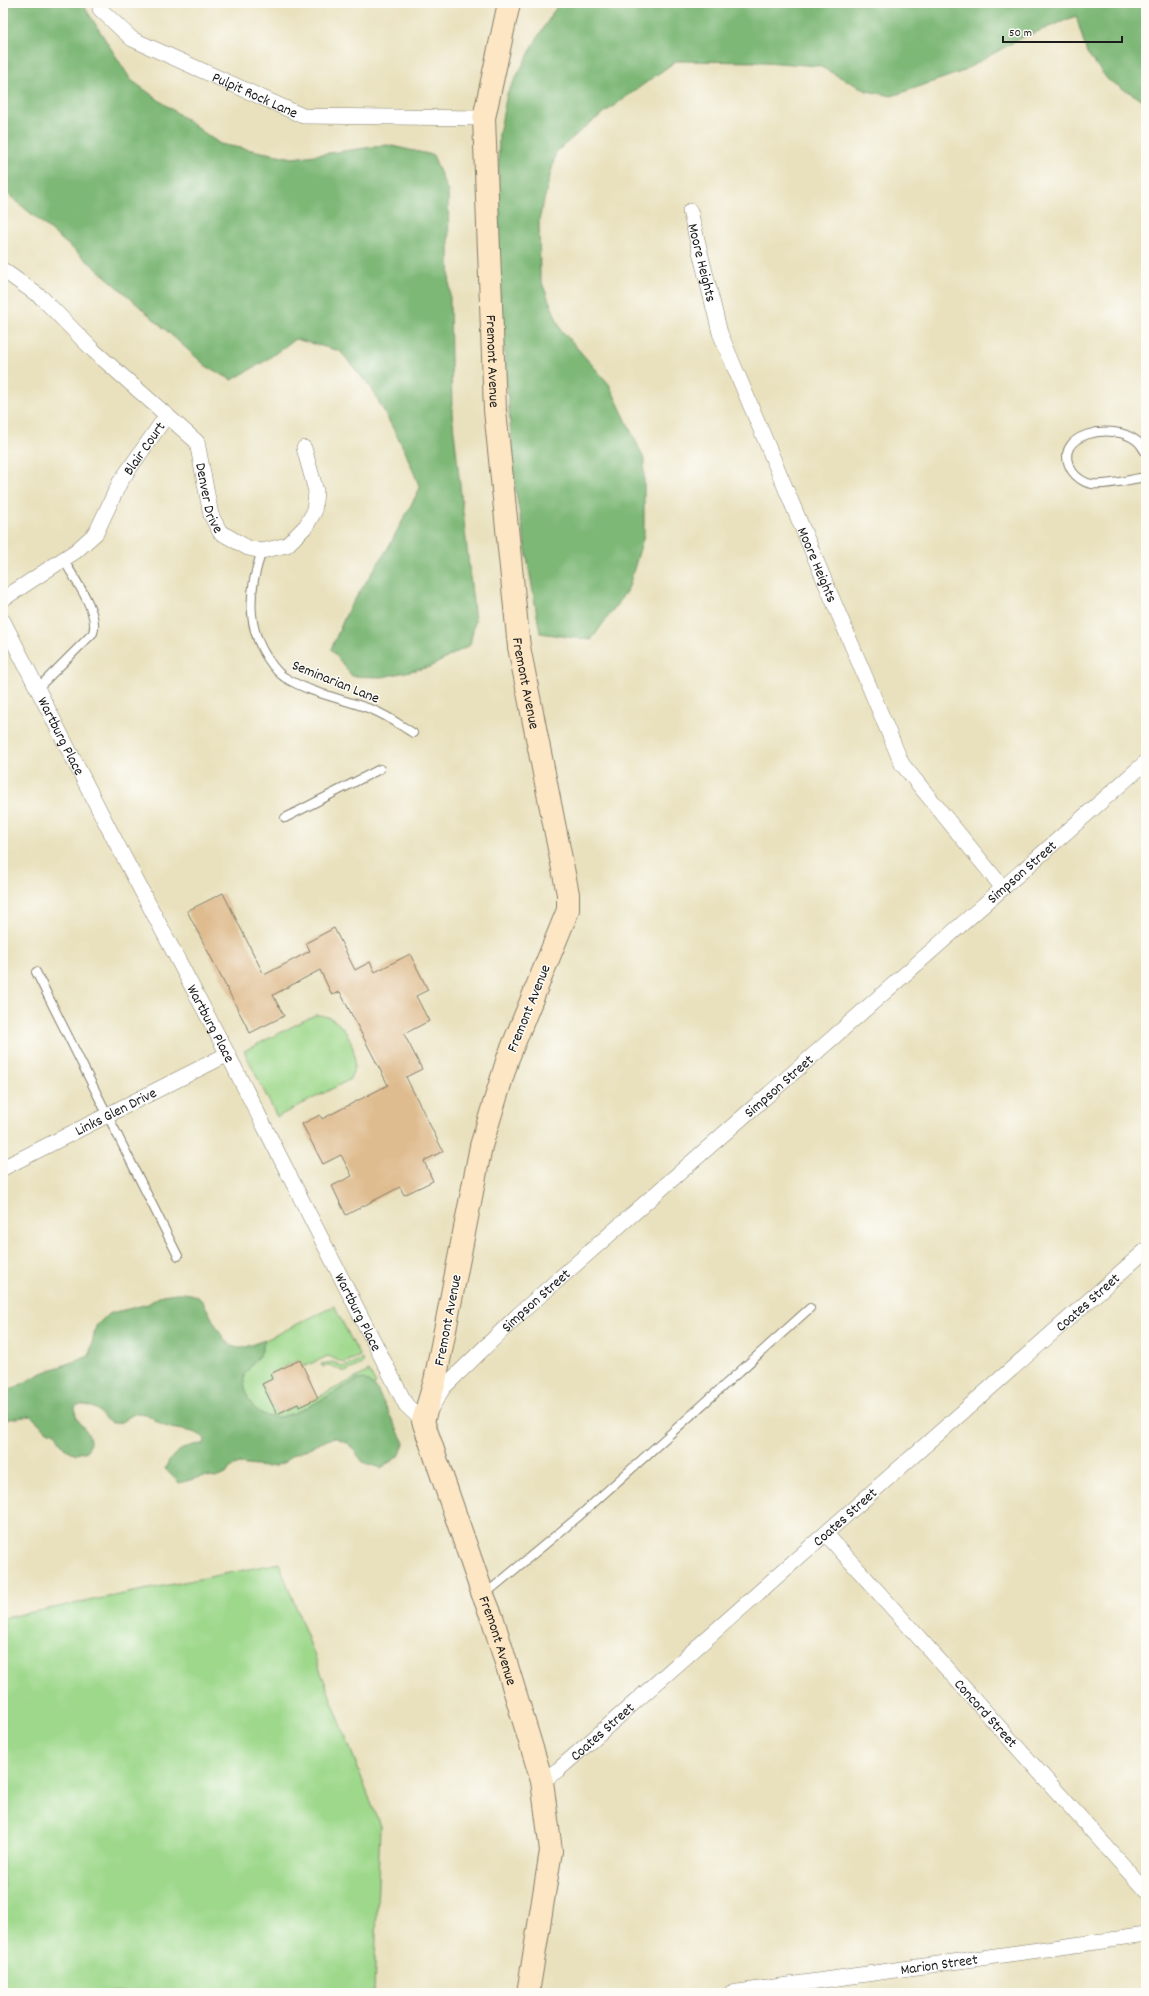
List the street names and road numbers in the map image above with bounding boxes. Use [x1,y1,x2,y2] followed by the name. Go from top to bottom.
[208,67,301,125] street label: Pulpit Rock Lane
[680,221,721,304] street label: Moore Heights
[478,314,504,408] street label: Fremont Avenue
[119,418,172,481] street label: Blair Court
[188,461,228,538] street label: Denver Drive
[790,524,842,607] street label: Moore Heights
[505,637,544,732] street label: Fremont Avenue
[288,655,383,711] street label: Seminarian Lane
[31,694,89,780] street label: Wartburg Place
[983,836,1063,910] street label: Simpson Street
[502,961,558,1056] street label: Fremont Avenue
[180,981,239,1067] street label: Wartburg Place
[740,1050,820,1124] street label: Simpson Street
[72,1083,161,1143] street label: Links Glen Drive
[497,1264,577,1339] street label: Simpson Street
[1052,1269,1126,1338] street label: Coates Street
[328,1270,386,1356] street label: Wartburg Place
[429,1272,469,1368] street label: Fremont Avenue
[809,1483,883,1553] street label: Coates Street
[472,1593,521,1689] street label: Fremont Avenue
[948,1675,1022,1754] street label: Concord Street
[566,1698,641,1767] street label: Coates Street
[899,1950,980,1982] street label: Marion Street

